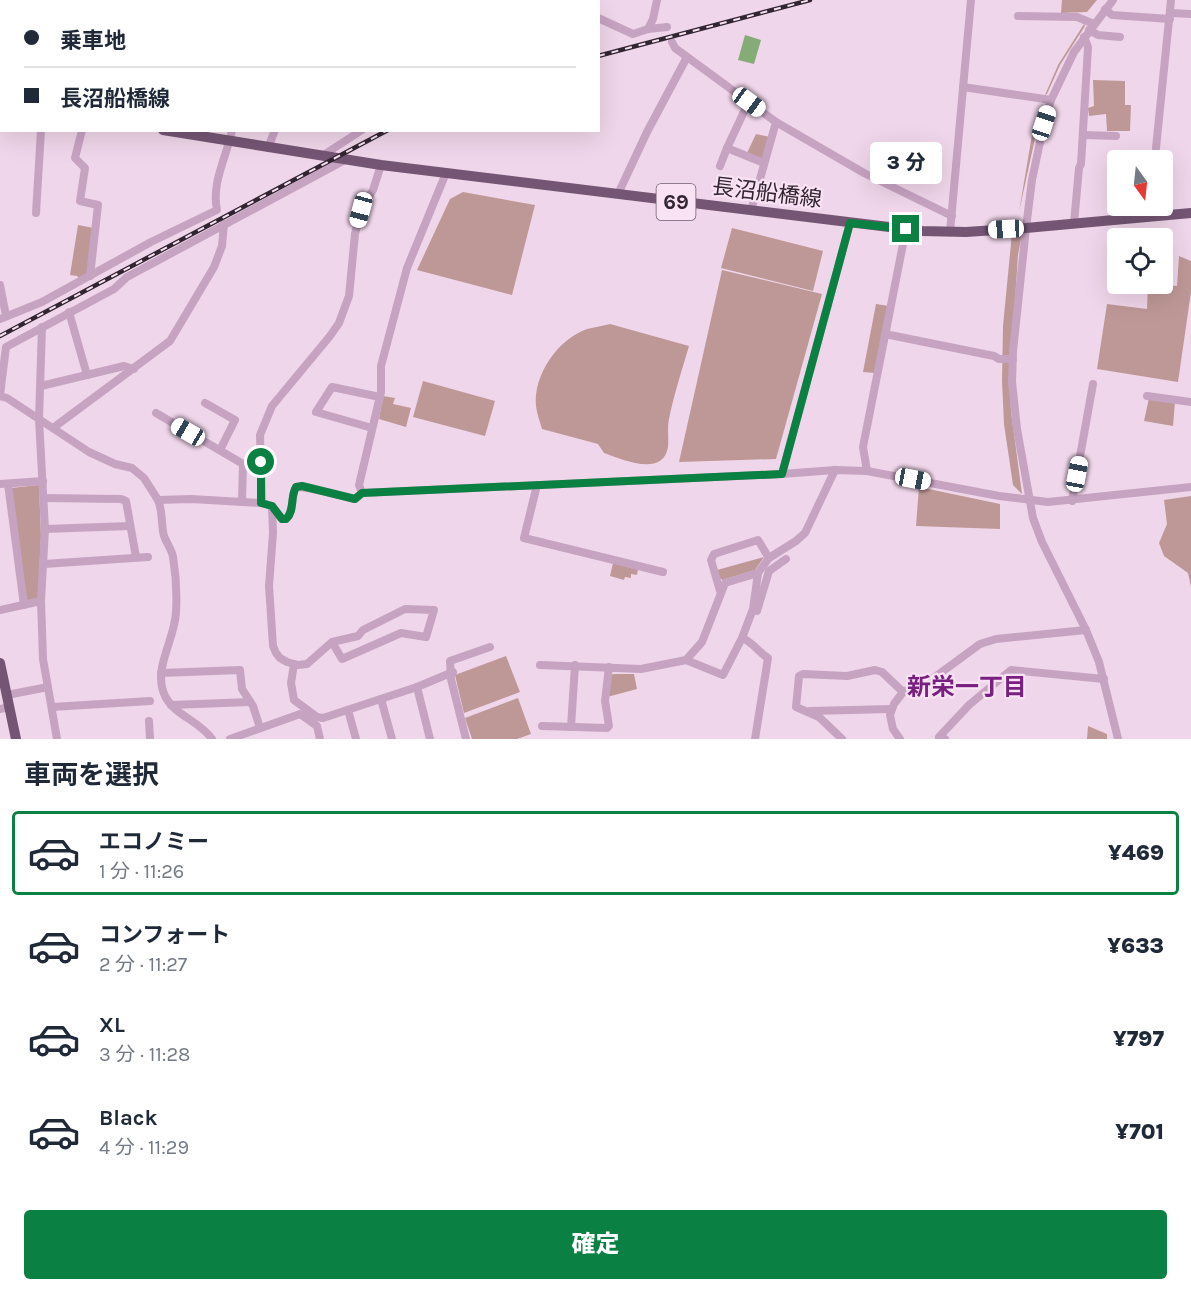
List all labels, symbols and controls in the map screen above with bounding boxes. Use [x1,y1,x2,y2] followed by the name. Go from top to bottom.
[60,28,126,54] text: 乗車地
[729,84,769,120] car
[60,86,170,112] text: 長沼船橋線
[1030,103,1058,143] car
[870,142,942,184] callout: 3 分
[1107,150,1173,216] north arrow
[1107,150,1173,294] map controls
[887,151,925,174] text: 3 分
[711,173,823,213] street label: 長沼船橋線
[656,184,696,220] road number: 69
[348,190,374,230] car
[892,215,919,242] route end
[988,219,1024,239] car
[1107,228,1173,294] button: locate
[168,415,208,449] car
[247,448,274,475] route start
[1065,455,1089,493] car
[894,467,932,491] car
[907,673,1027,701] district label: 新栄一丁目
[24,759,159,791] text: 車両を選択
[27,826,81,880] icon: car
[99,829,209,855] text: エコノミー
[1108,840,1164,866] text: ¥469
[99,860,184,883] text: 1 分 · 11:26
[27,919,81,973] icon: car
[99,922,230,948] text: コンフォート
[1107,933,1164,959] text: ¥633
[99,953,187,976] text: 2 分 · 11:27
[27,1012,81,1066] icon: car
[99,1012,125,1038] text: XL
[1113,1026,1164,1052] text: ¥797
[99,1043,190,1066] text: 3 分 · 11:28
[27,1105,81,1159] icon: car
[99,1105,158,1131] text: Black
[1115,1119,1164,1145] text: ¥701
[99,1136,189,1159] text: 4 分 · 11:29
[24,1210,1167,1279] button: 確定

